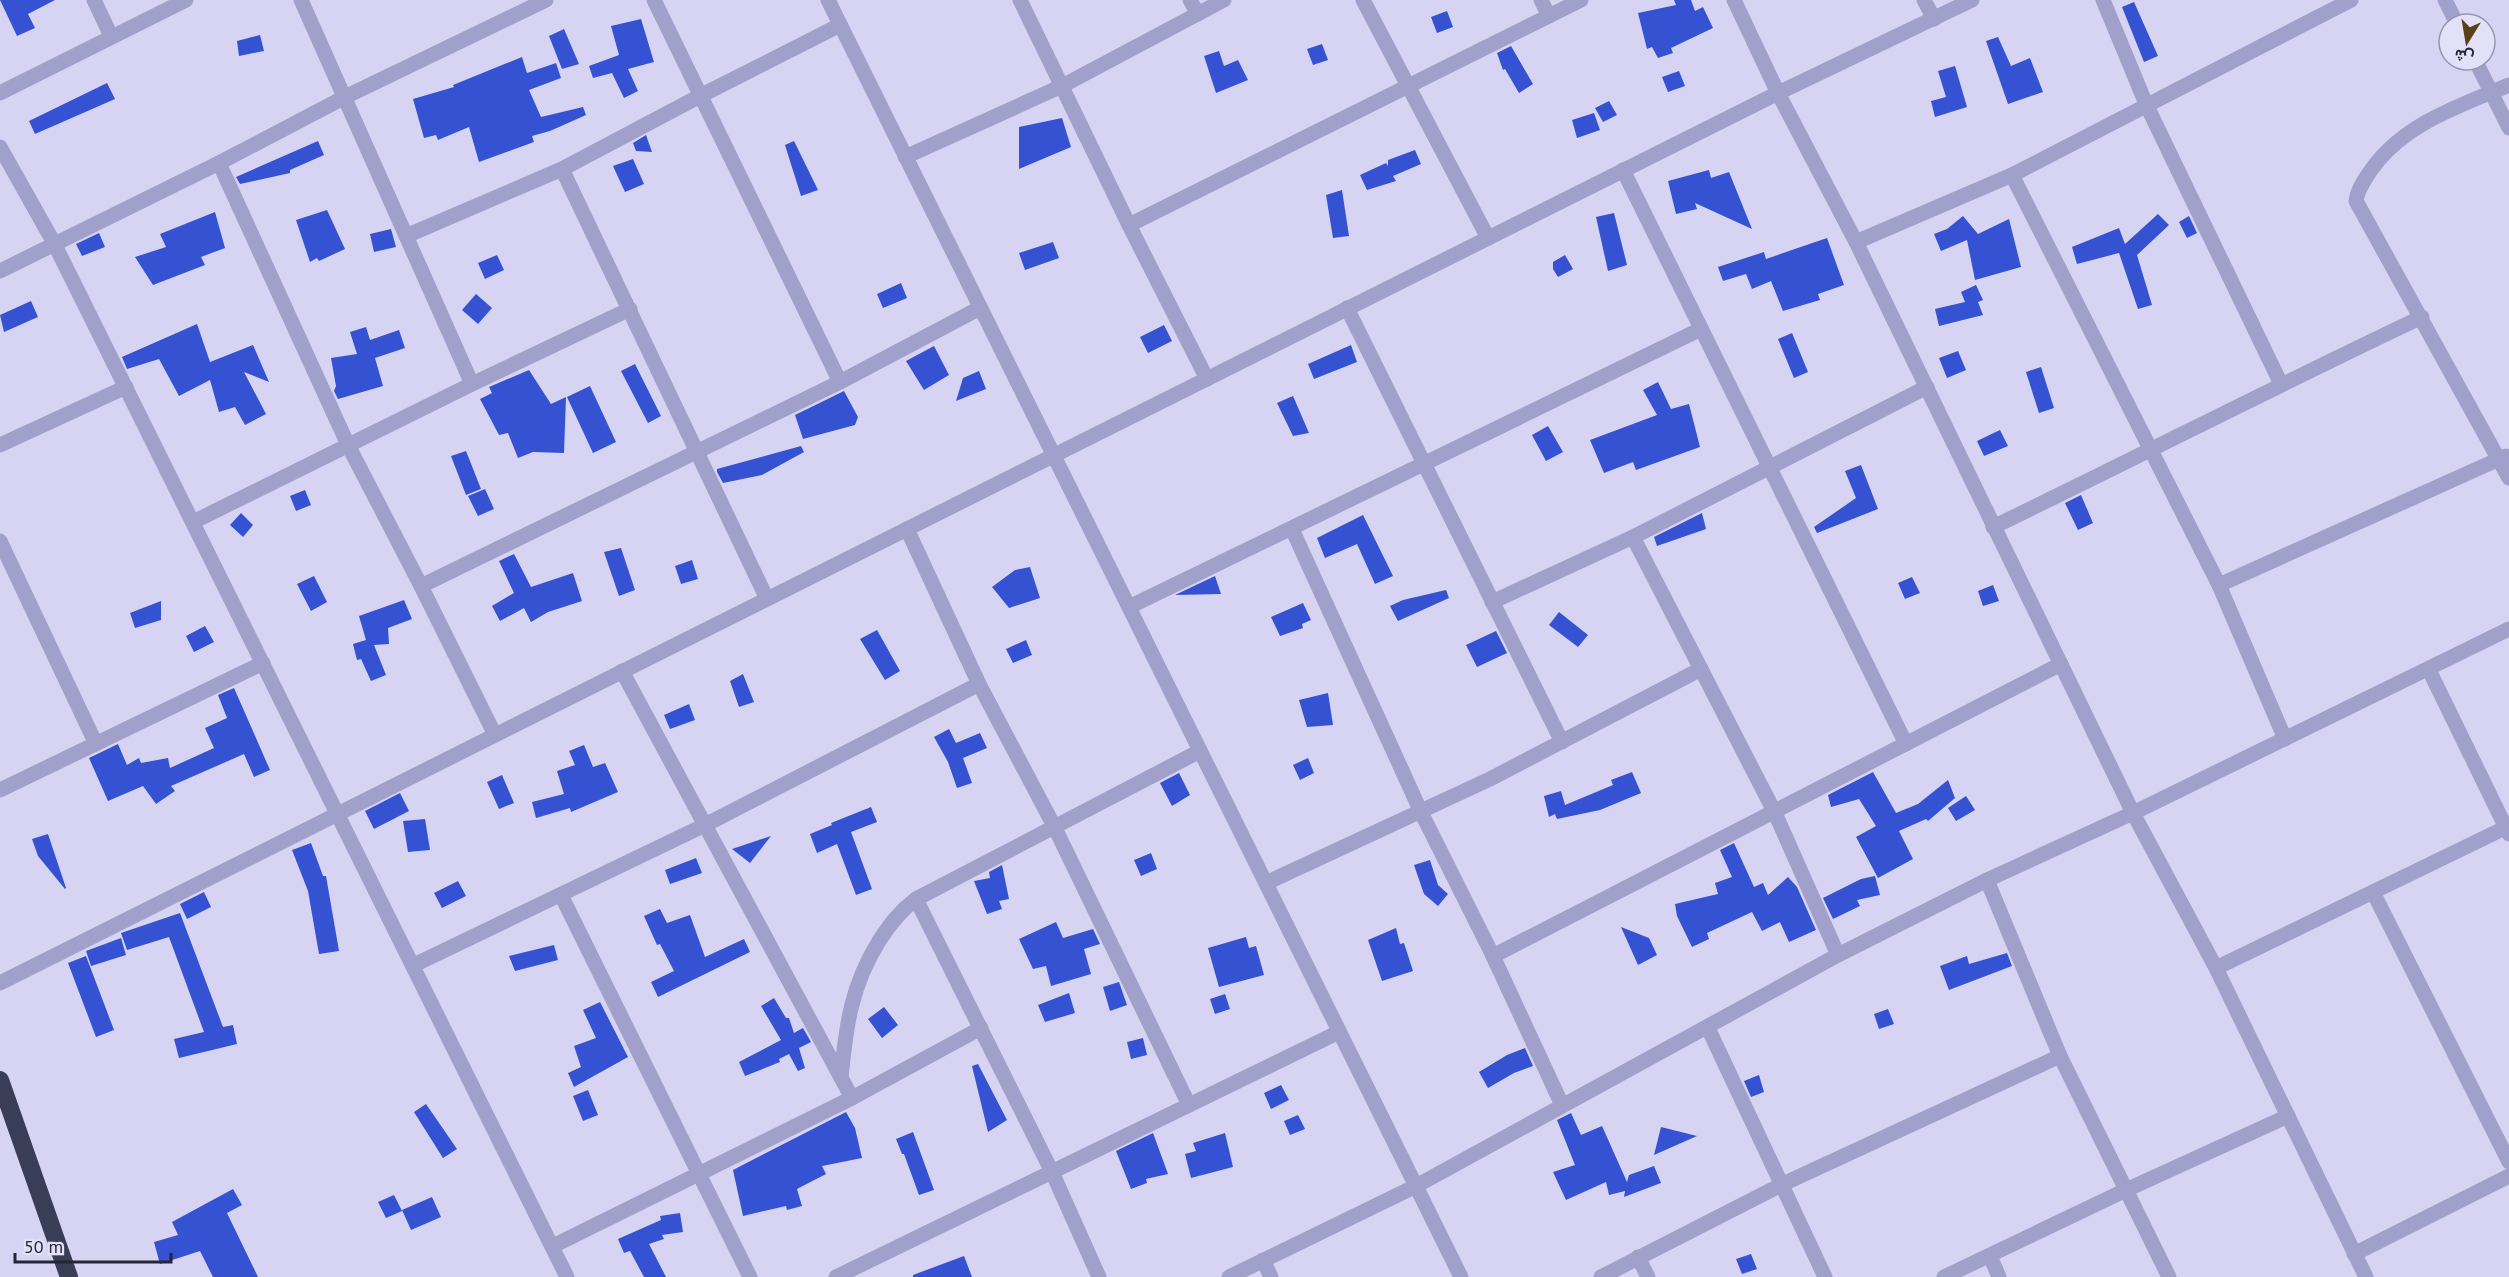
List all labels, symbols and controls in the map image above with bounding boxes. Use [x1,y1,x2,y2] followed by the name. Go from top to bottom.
[2437,12,2497,72] north arrow
[2453,45,2475,68] text: ش
[15,1226,171,1264] scale bar
[24,1235,63,1258] text: 50 m

